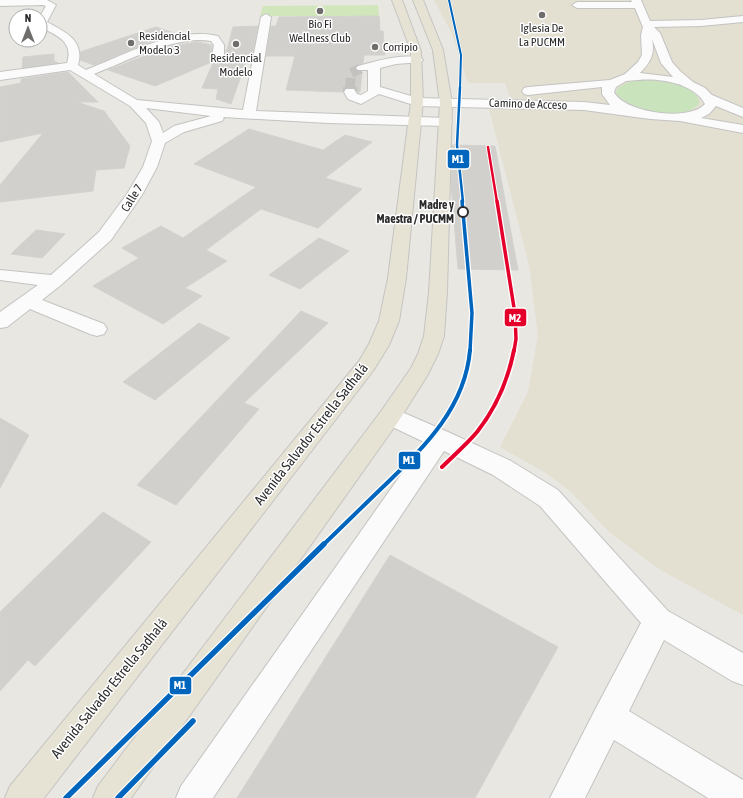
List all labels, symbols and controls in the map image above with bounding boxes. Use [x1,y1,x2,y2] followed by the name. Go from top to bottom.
[315,6,325,16] marker: Bio Fi Wellness Club
[8,8,48,48] north arrow
[537,10,547,20] marker: Iglesia De La PUCMM
[25,12,31,24] text: N
[289,17,351,45] place label: Bio Fi Wellness Club
[519,21,565,49] place label: Iglesia De La PUCMM
[139,29,191,57] place label: Residencial Modelo 3
[126,38,136,48] marker: Residencial Modelo 3
[231,39,241,49] marker: Residencial Modelo
[383,40,418,54] place label: Corripio
[370,42,380,52] marker: Corripio
[210,51,262,79] place label: Residencial Modelo
[489,96,568,112] street label: Camino de Acceso
[447,149,470,169] line badge: M1
[452,153,464,165] text: M1
[118,181,146,214] street label: Calle 7
[377,198,454,226] place label: Madre y Maestra / PUCMM
[457,206,469,218] marker: Madre y Maestra / PUCMM
[504,308,527,327] line badge: M2
[509,312,521,324] text: M2
[251,360,371,508] street label: Avenida Salvador Estrella Sadhalá
[398,451,421,470] line badge: M1
[403,454,415,466] text: M1
[48,615,170,761] street label: Avenida Salvador Estrella Sadhalá
[169,676,192,695] line badge: M1
[174,679,186,691] text: M1

